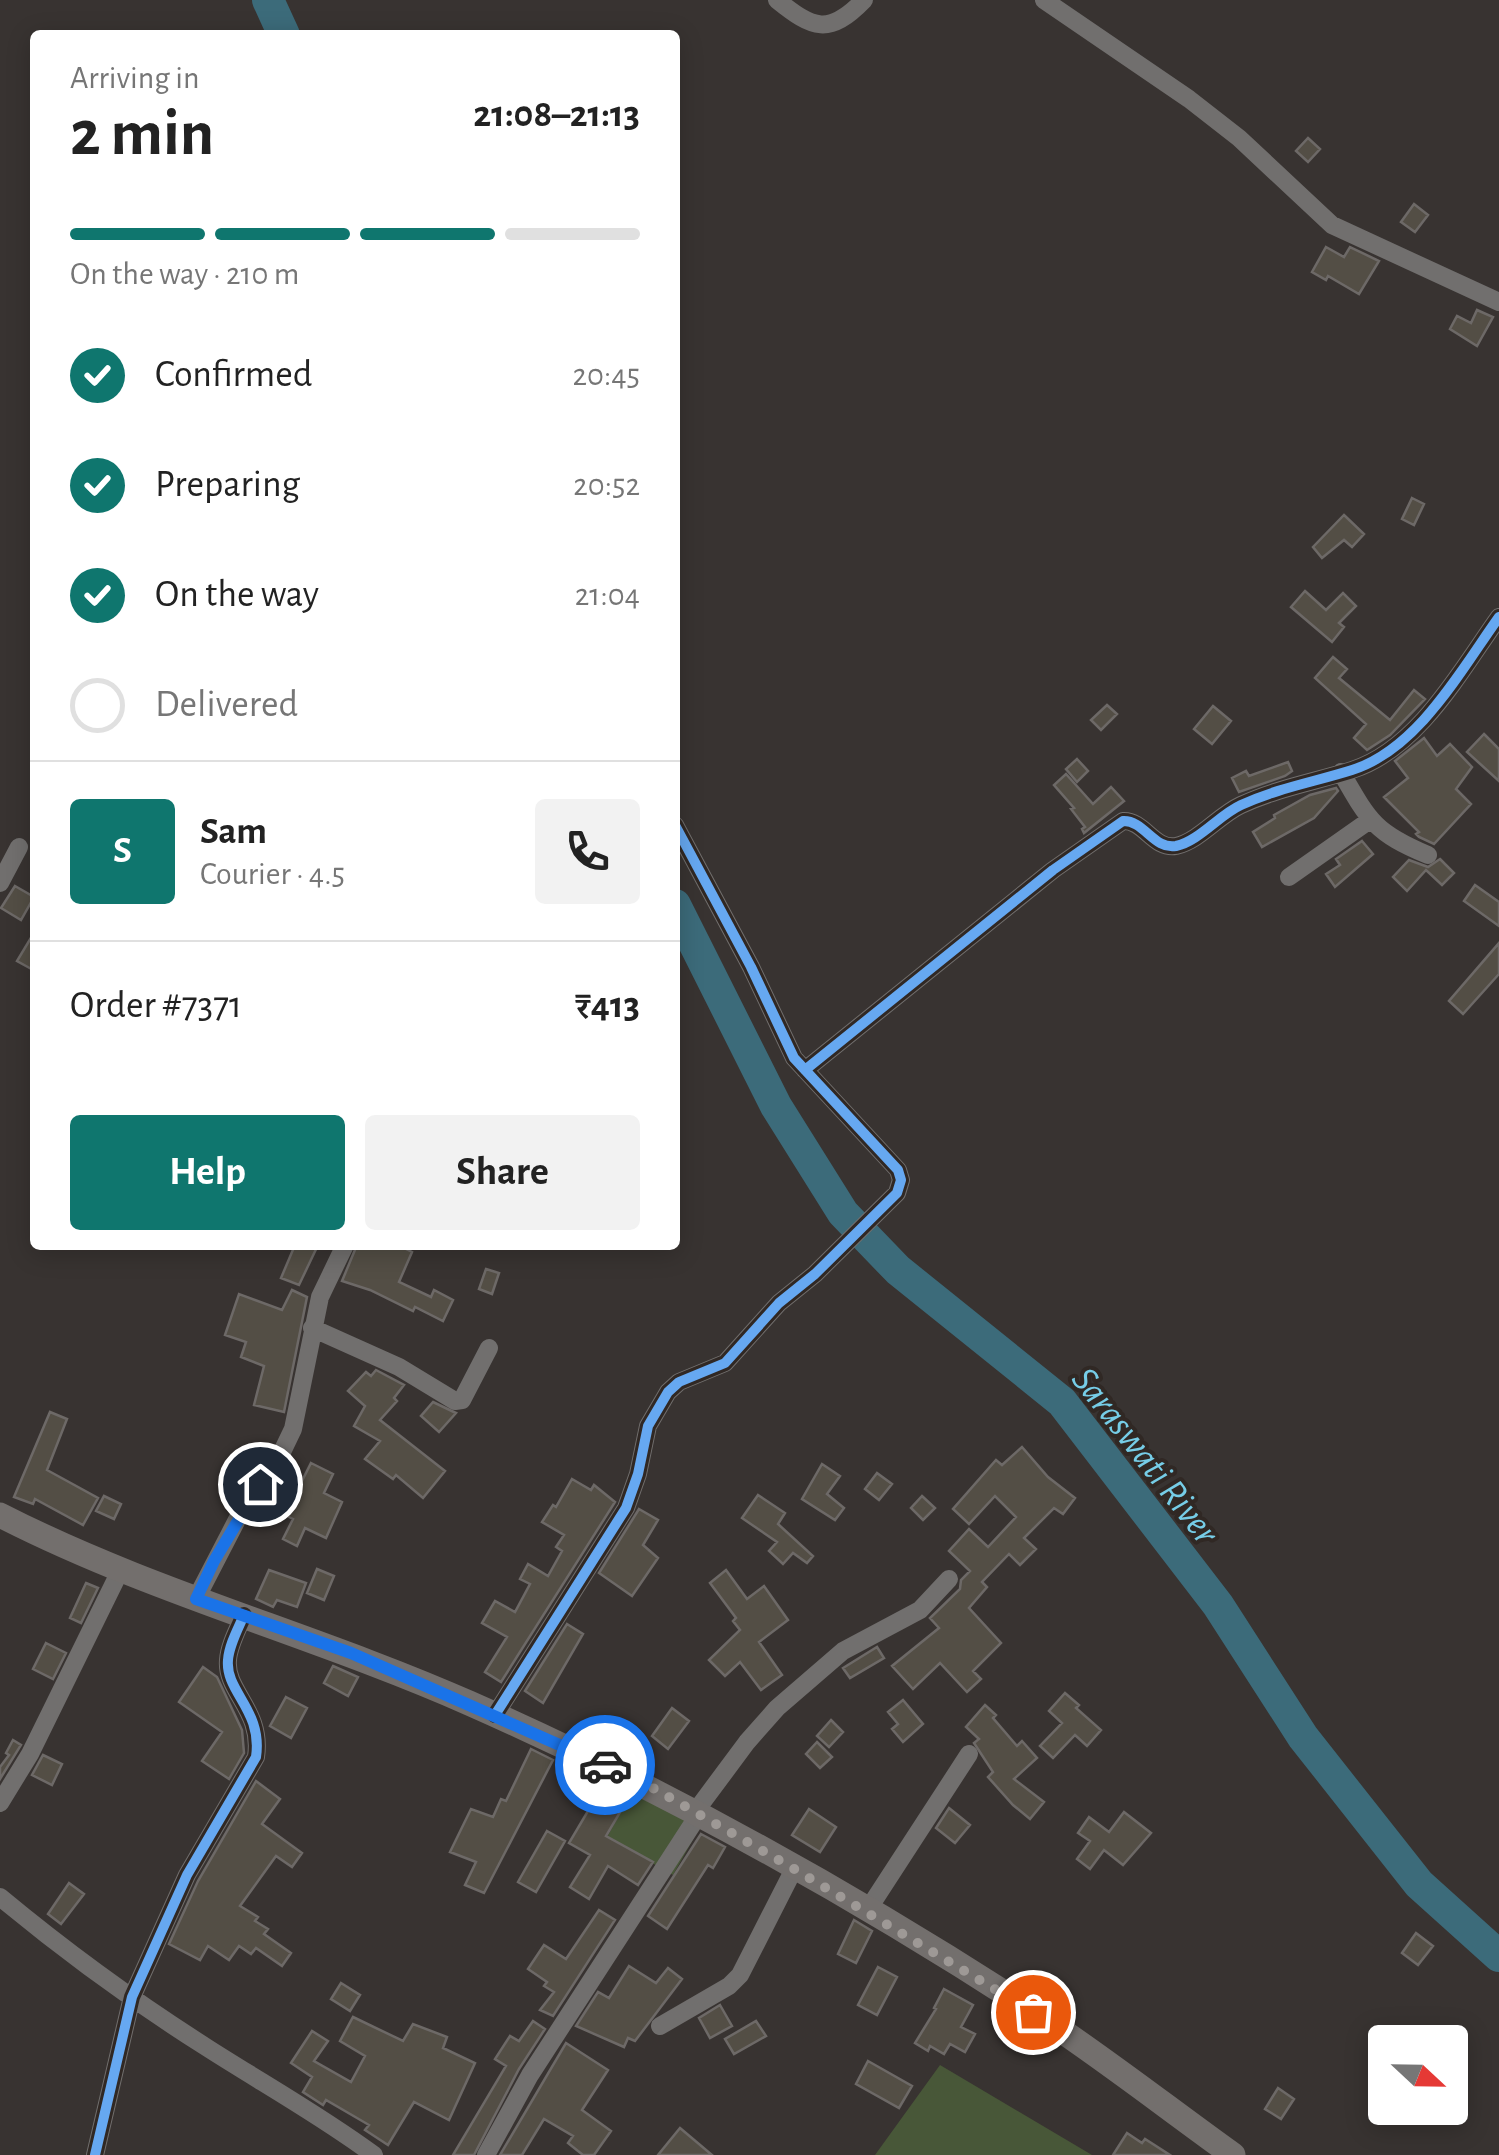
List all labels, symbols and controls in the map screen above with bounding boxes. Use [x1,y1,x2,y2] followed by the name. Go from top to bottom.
[70,62,199,94] text: Arriving in
[473,96,640,134] text: 21:08–21:13
[70,102,214,167] text: 2 min
[70,258,299,290] text: On the way · 210 m
[70,348,125,403] icon: check
[155,356,312,394] text: Confirmed
[572,359,640,391] text: 20:45
[70,458,125,513] icon: check
[155,466,300,504] text: Preparing
[573,469,640,501] text: 20:52
[70,568,125,623] icon: check
[155,576,319,614] text: On the way
[575,579,640,611] text: 21:04
[155,686,298,724] text: Delivered
[535,799,640,904] button: phone
[200,813,267,851] text: Sam
[113,832,132,870] text: S
[200,858,345,890] text: Courier · 4.5
[70,987,242,1025] text: Order #7371
[575,987,640,1025] text: ₹413
[70,1115,345,1230] button: Help
[365,1115,640,1230] button: Share
[1064,1361,1226,1553] water label: Saraswati River
[218,1442,303,1527] pin
[233,1457,288,1512] icon: home
[555,1715,655,1815] courier
[578,1738,633,1793] icon: car
[991,1970,1076,2055] pin
[1006,1985,1061,2040] icon: bag
[1368,2025,1468,2125] north arrow
[1368,2025,1468,2125] map controls

